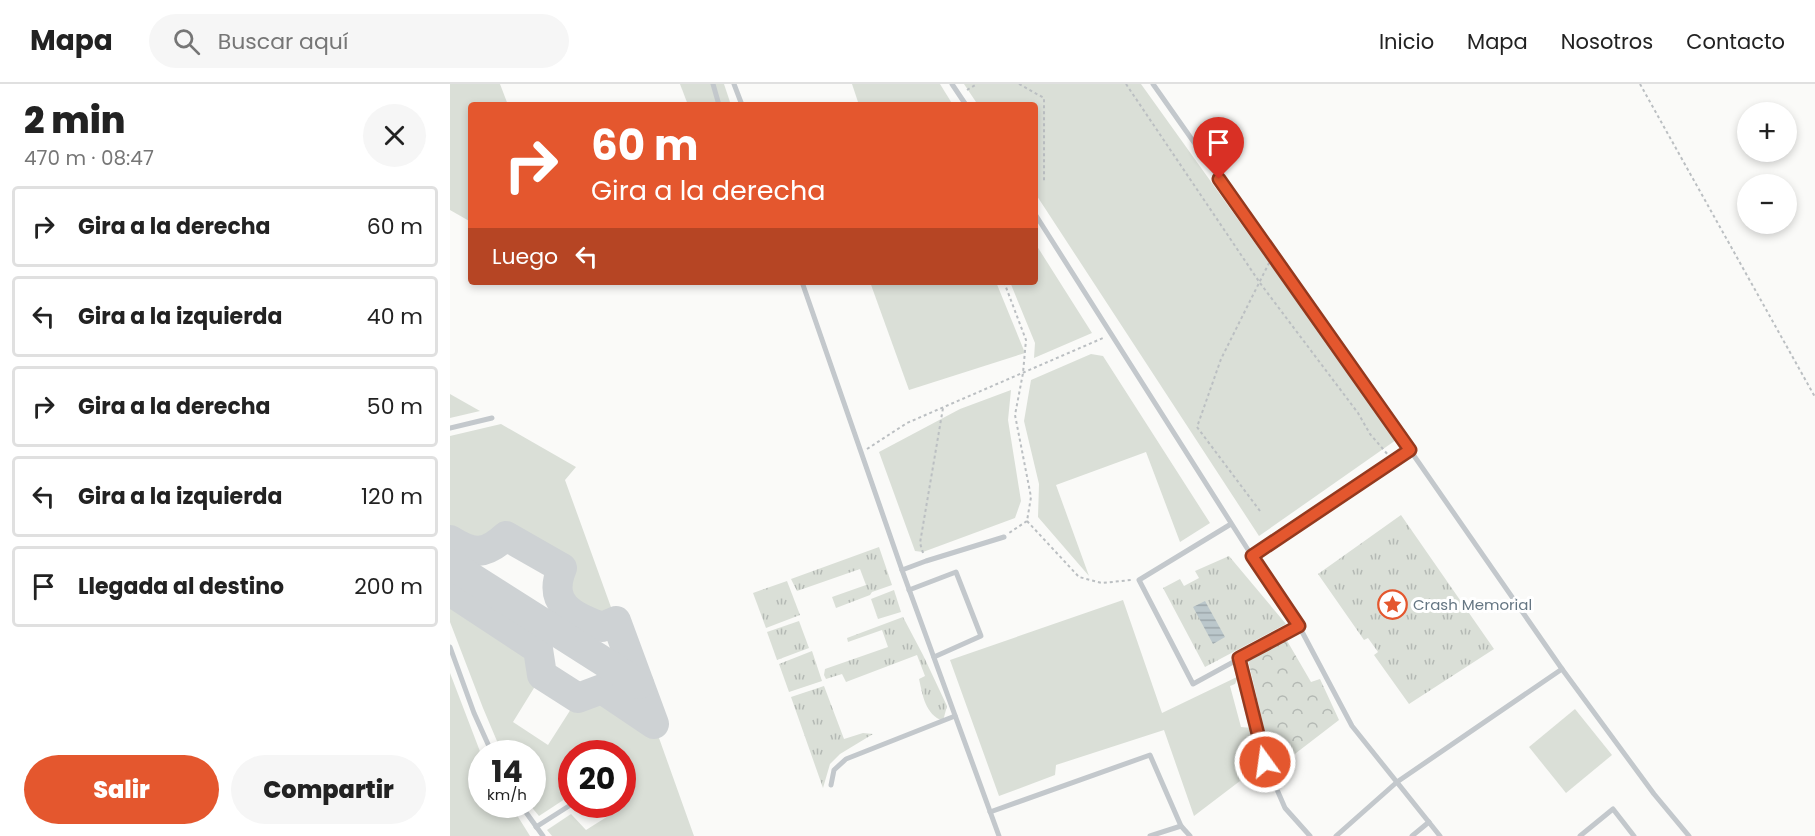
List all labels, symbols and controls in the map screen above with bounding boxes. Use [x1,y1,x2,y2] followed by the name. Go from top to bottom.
[149,14,569,68] search box
[30,21,113,60] text: Mapa
[170,25,203,58] icon: search
[218,26,348,57] text: Buscar aquí
[1379,27,1434,56] text: Inicio
[1467,27,1528,56] text: Mapa
[1561,27,1653,56] text: Nosotros
[1686,27,1785,56] text: Contacto
[24,95,126,146] text: 2 min
[1737,102,1797,234] map controls
[1737,102,1797,162] button: +
[363,104,426,167] button: close
[591,116,699,175] text: 60 m
[1193,117,1244,179] pin
[492,126,570,204] icon: right
[1202,126,1235,159] icon: arrive
[24,144,154,172] text: 470 m · 08:47
[591,172,825,209] text: Gira a la derecha
[1737,174,1797,234] button: −
[27,210,60,243] icon: right
[78,211,271,242] text: Gira a la derecha
[367,211,423,242] text: 60 m
[570,240,603,273] icon: left
[492,241,558,272] text: Luego
[27,300,60,333] icon: left
[78,301,282,332] text: Gira a la izquierda
[367,301,423,332] text: 40 m
[27,390,60,423] icon: right
[78,391,271,422] text: Gira a la derecha
[367,391,423,422] text: 50 m
[27,480,60,513] icon: left
[78,481,282,512] text: Gira a la izquierda
[361,481,423,512] text: 120 m
[27,570,60,603] icon: arrive
[78,571,284,602] text: Llegada al destino
[354,571,423,602] text: 200 m
[1376,589,1408,621] place icon: Crash Memorial
[1413,594,1532,615] place label: Crash Memorial
[1233,730,1297,794] position arrow
[558,740,636,818] speed limit sign: 20
[491,750,523,793] text: 14
[24,755,219,824] button: Salir
[231,755,426,824] button: Compartir
[487,784,527,805] text: km/h

